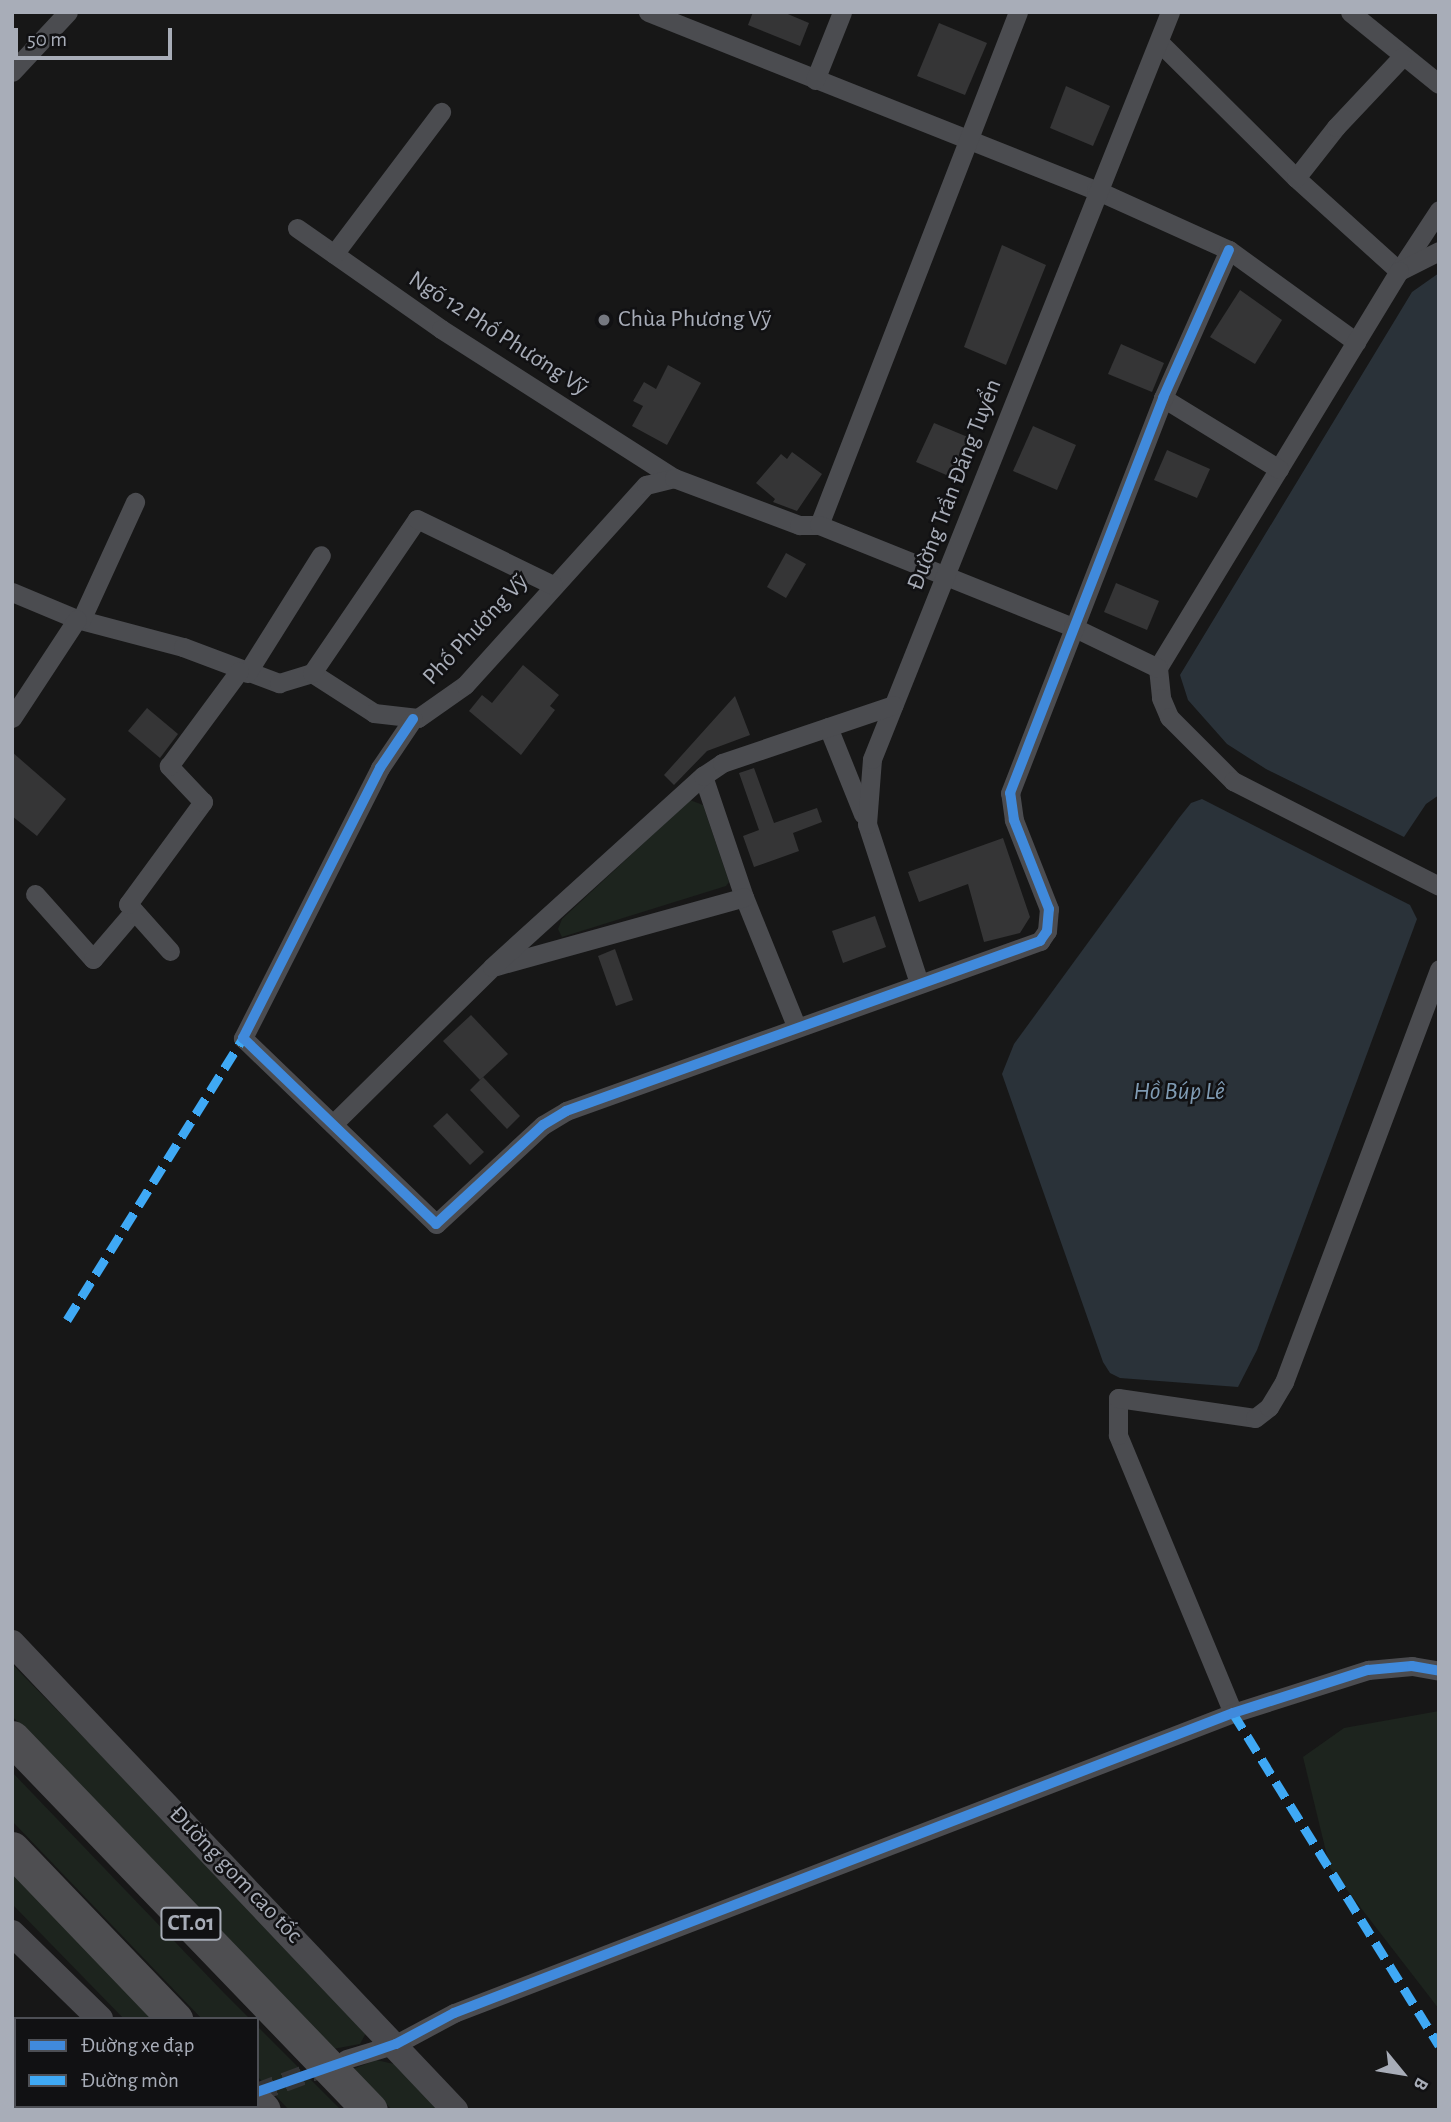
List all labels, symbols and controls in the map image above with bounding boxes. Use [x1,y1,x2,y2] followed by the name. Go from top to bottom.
[18,14,175,58] scale bar
[27,29,67,50] text: 50 m
[403,265,593,403] street label: Ngõ 12 Phố Phương Vỹ
[618,306,771,334] place label: Chùa Phương Vỹ
[596,312,612,328] marker: Chùa Phương Vỹ
[901,375,1009,595] street label: Đường Trần Đăng Tuyển
[417,568,535,692] street label: Phố Phương Vỹ
[1133,1076,1225,1108] water label: Hồ Búp Lê
[162,1801,308,1949] street label: Đường gom cao tốc
[160,1904,222,1943] road number: CT.01
[14,2017,259,2108] legend
[81,2035,194,2056] text: Đường xe đạp
[1367,2038,1437,2108] north arrow
[81,2070,179,2091] text: Đường mòn
[1410,2074,1432,2093] text: B

